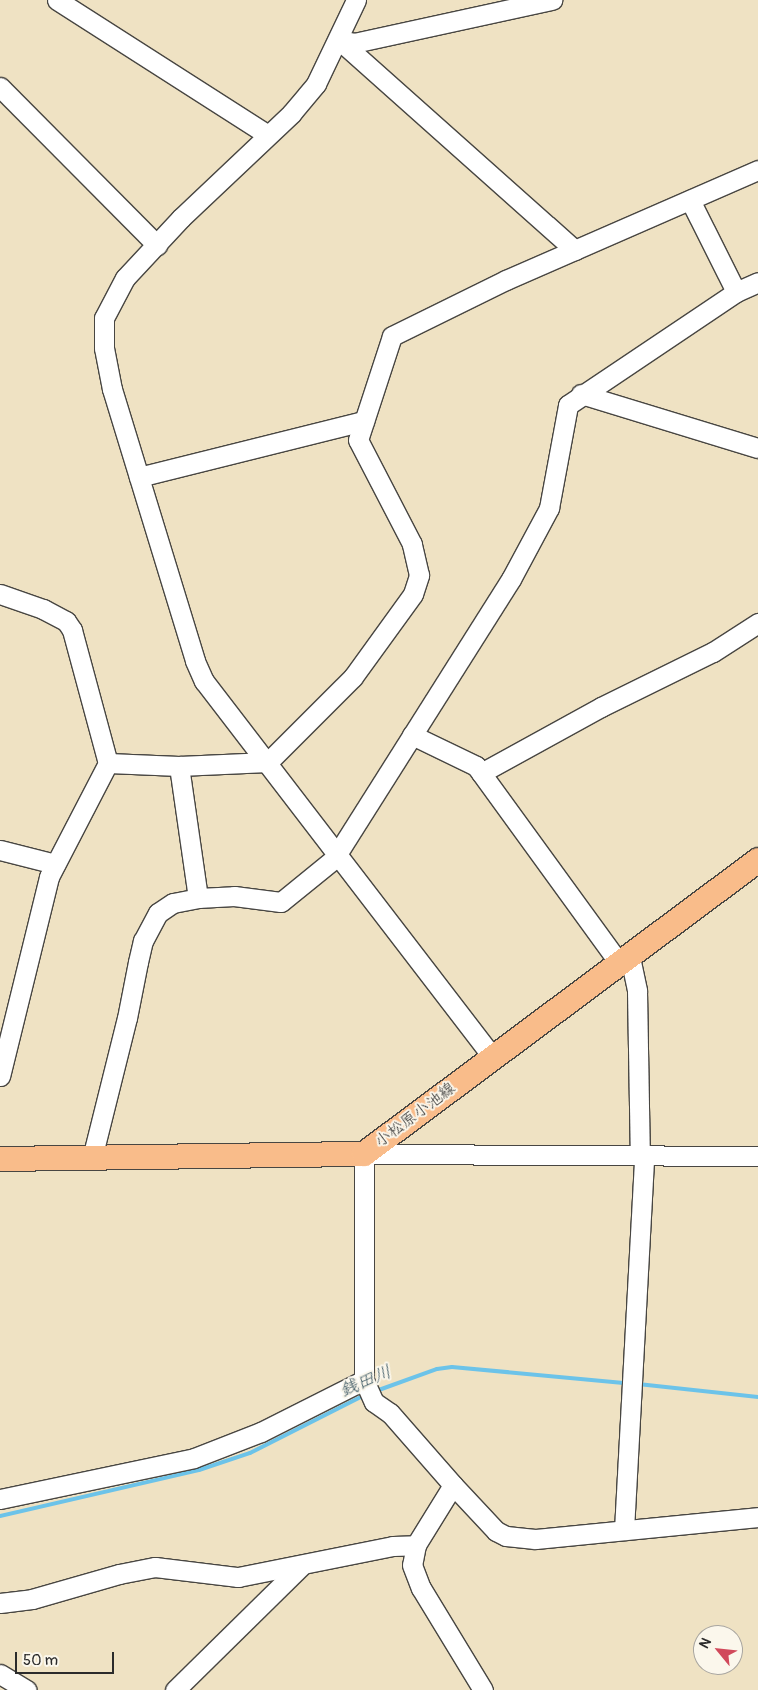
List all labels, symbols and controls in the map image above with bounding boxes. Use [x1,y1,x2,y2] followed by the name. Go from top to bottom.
[371,1078,459,1152] street label: 小松原小池線
[337,1362,395,1402] water label: 銭田川
[693,1625,743,1675] north arrow
[695,1635,715,1651] text: N
[18,1642,116,1674] scale bar
[23,1651,58,1670] text: 50 m

